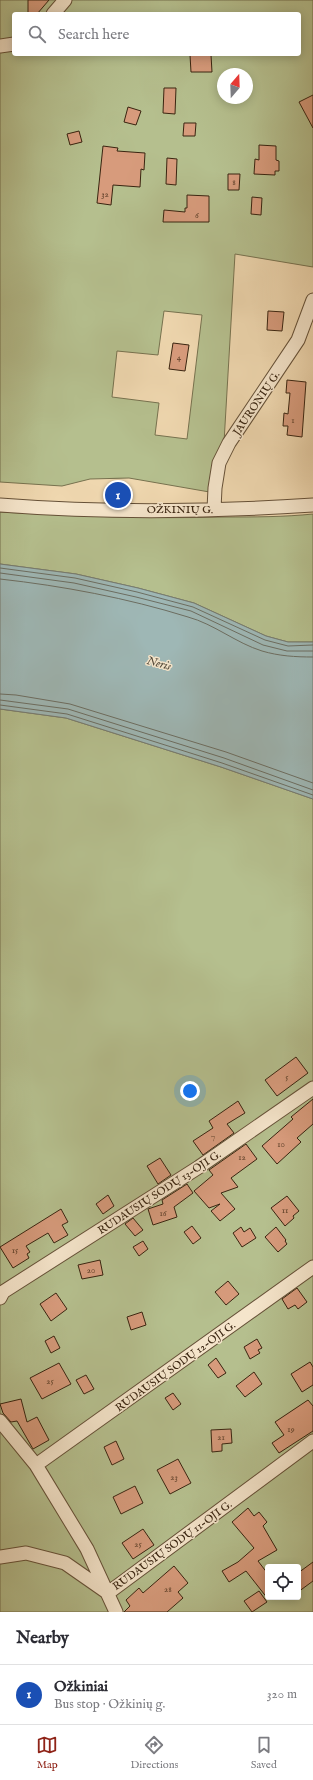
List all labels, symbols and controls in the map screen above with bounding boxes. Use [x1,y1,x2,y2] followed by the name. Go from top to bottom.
[12,12,301,56] search box
[26,23,48,45] icon: search
[58,25,129,44] text: Search here
[217,68,253,104] north arrow
[232,177,236,188] house number: 8
[101,189,109,200] house number: 32
[195,210,199,221] house number: 6
[177,352,182,363] house number: 4
[229,369,283,440] street label: JAURONIŲ G.
[291,415,295,426] house number: 1
[105,480,131,510] pin: 1
[147,503,213,517] street label: OŽKINIŲ G.
[145,653,173,674] water label: Neris
[285,1072,289,1083] house number: 5
[180,1081,200,1101] your location
[211,1131,215,1142] house number: 7
[277,1139,285,1150] house number: 10
[95,1148,224,1238] street label: RUDAUSIŲ SODŲ 13-OJI G.
[238,1152,246,1163] house number: 12
[282,1205,288,1216] house number: 11
[159,1208,167,1219] house number: 16
[12,1245,19,1256] house number: 15
[87,1265,95,1276] house number: 20
[113,1318,238,1415] street label: RUDAUSIŲ SODŲ 12-OJI G.
[46,1376,54,1387] house number: 25
[287,1424,295,1435] house number: 19
[217,1432,225,1443] house number: 21
[170,1472,178,1483] house number: 23
[110,1498,235,1594] street label: RUDAUSIŲ SODŲ 11-OJI G.
[134,1539,142,1550] house number: 25
[265,1564,301,1600] map controls
[265,1564,301,1600] button: locate
[164,1584,172,1595] house number: 28
[16,1628,69,1649] text: Nearby
[54,1677,108,1696] text: Ožkiniai
[27,1686,31,1703] text: 1
[267,1686,297,1703] text: 320 m
[54,1696,165,1713] text: Bus stop · Ožkinių g.
[36,1734,58,1772] tab: Map
[131,1734,178,1772] tab: Directions
[251,1734,277,1772] tab: Saved

